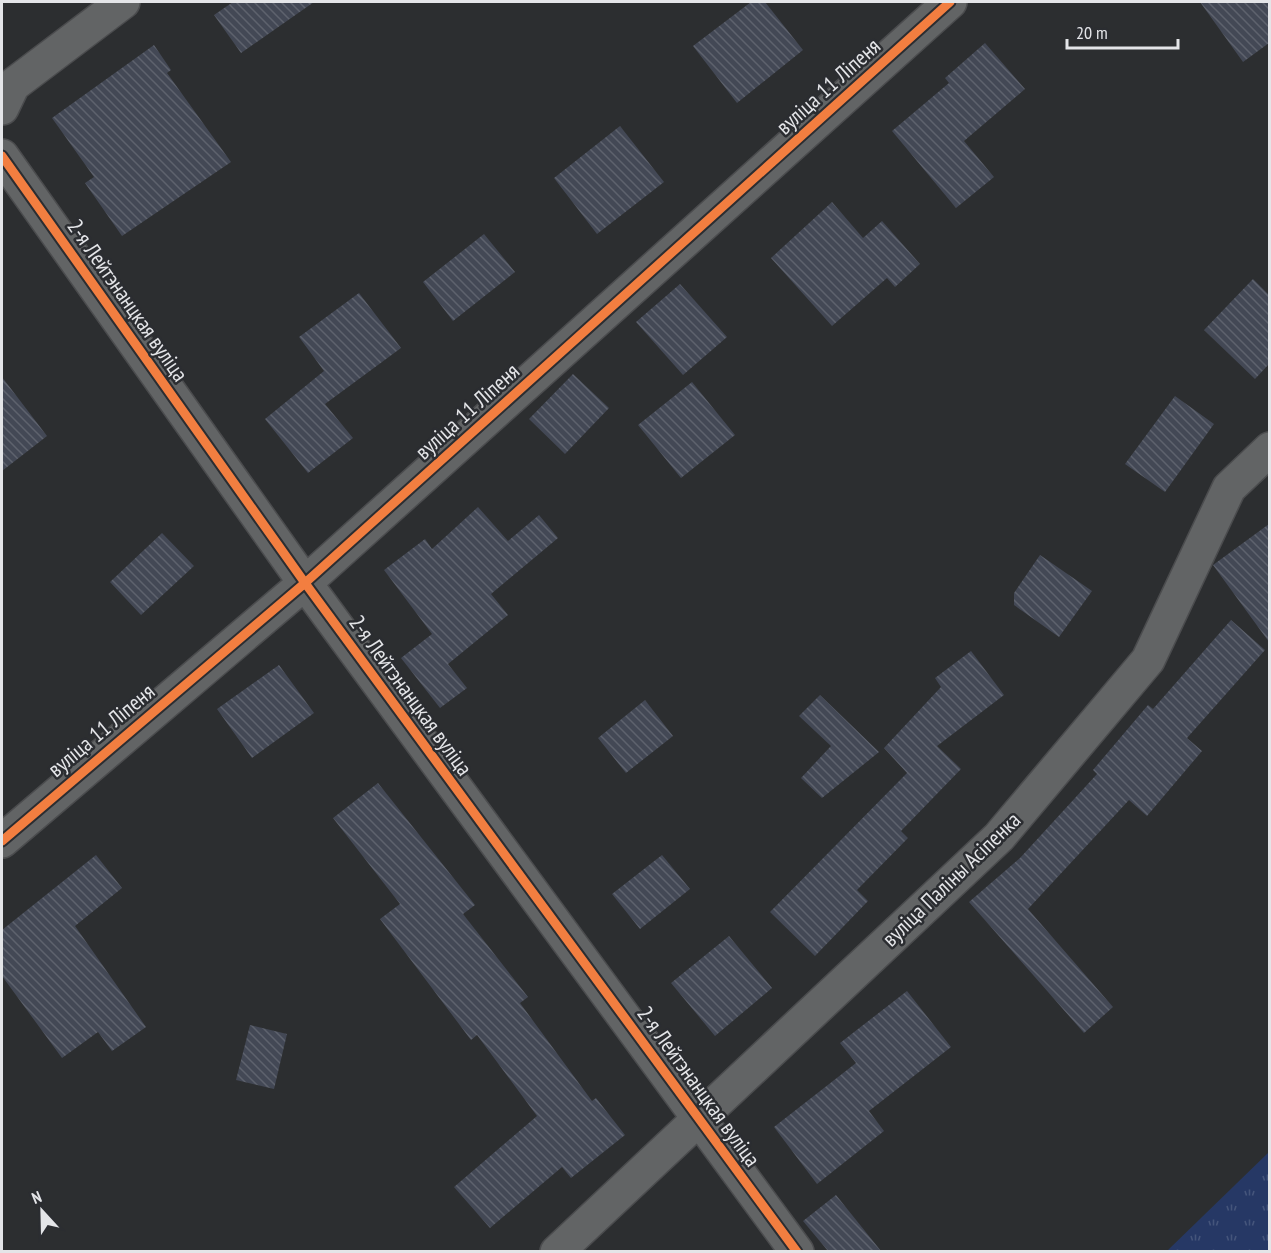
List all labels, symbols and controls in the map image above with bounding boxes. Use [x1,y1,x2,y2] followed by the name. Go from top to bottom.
[1067,12,1178,50] scale bar
[1076,21,1108,44] text: 20 m
[770,32,886,140] street label: вуліца 11 Ліпеня
[62,213,194,387] street label: 2-я Лейтэнанцкая вуліца
[409,357,525,465] street label: вуліца 11 Ліпеня
[343,609,479,781] street label: 2-я Лейтэнанцкая вуліца
[42,677,160,783] street label: вуліца 11 Ліпеня
[876,806,1026,952] street label: вуліца Паліны Асіпенка
[631,1000,767,1172] street label: 2-я Лейтэнанцкая вуліца
[12,1181,72,1241] north arrow
[29,1186,44,1208] text: N

